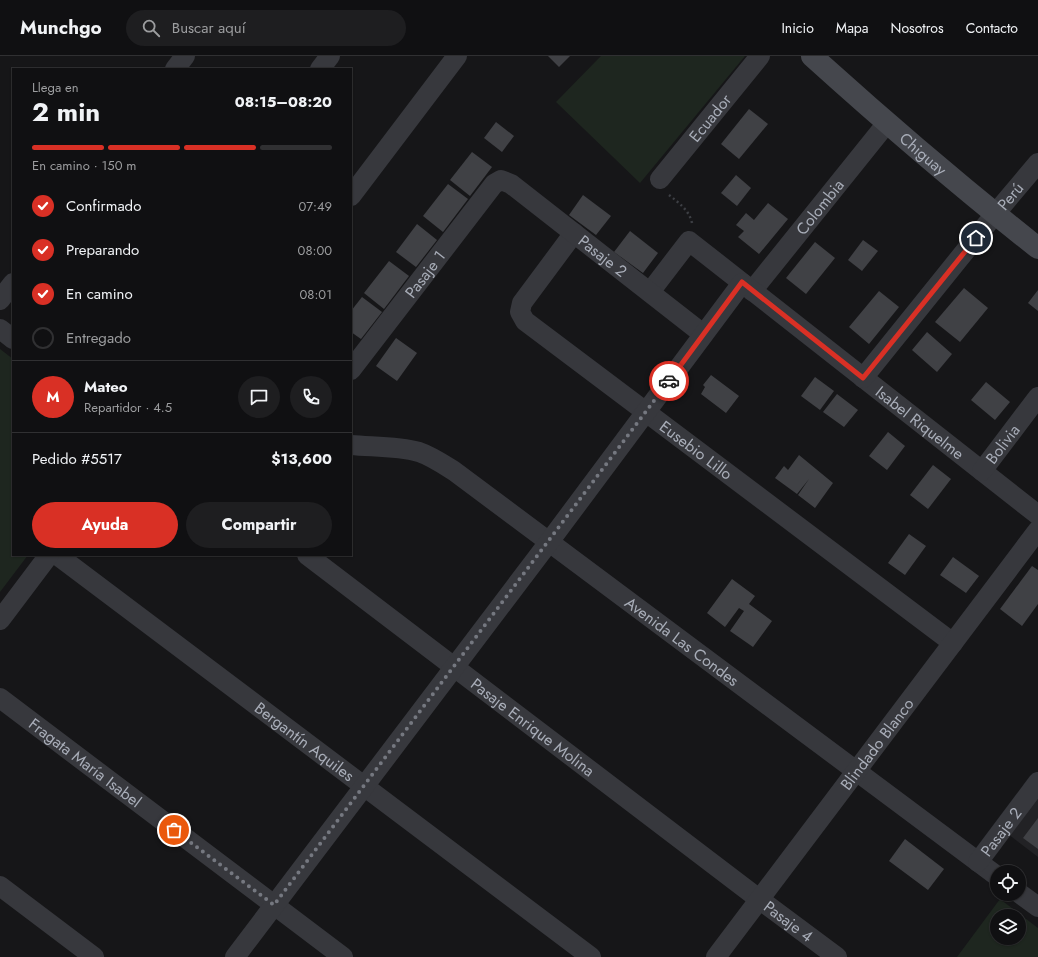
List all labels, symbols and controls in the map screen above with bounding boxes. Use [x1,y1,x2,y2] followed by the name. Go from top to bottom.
[126,10,406,46] search box
[20,14,102,41] text: Munchgo
[140,17,162,39] icon: search
[172,17,246,39] text: Buscar aquí
[781,18,814,38] text: Inicio
[836,18,869,38] text: Mapa
[891,18,944,38] text: Nosotros
[966,18,1018,38] text: Contacto
[32,78,79,97] text: Llega en
[683,88,737,147] street label: Ecuador
[235,91,332,113] text: 08:15–08:20
[32,93,100,131] text: 2 min
[895,127,953,181] street label: Chiguay
[32,156,137,175] text: En camino · 150 m
[790,174,849,240] street label: Colombia
[992,177,1029,215] street label: Perú
[32,195,54,217] icon: check
[66,195,141,217] text: Confirmado
[298,197,332,216] text: 07:49
[959,221,993,255] pin
[965,227,987,249] icon: home
[574,229,632,282] street label: Pasaje 2
[32,239,54,261] icon: check
[66,239,139,261] text: Preparando
[298,241,332,260] text: 08:00
[399,245,450,303] street label: Pasaje 1
[32,283,54,305] icon: check
[66,283,133,305] text: En camino
[300,285,332,304] text: 08:01
[66,327,131,349] text: Entregado
[649,361,689,401] courier
[658,370,680,392] icon: car
[84,376,128,398] text: Mateo
[238,376,280,418] button: chat
[290,376,332,418] button: phone
[871,380,969,465] street label: Isabel Riquelme
[46,386,60,408] text: M
[84,398,172,417] text: Repartidor · 4.5
[655,415,738,485] street label: Eusebio Lillo
[980,419,1025,469] street label: Bolivia
[32,448,122,470] text: Pedido #5517
[271,448,332,470] text: $13,600
[32,502,178,548] button: Ayuda
[186,502,332,548] button: Compartir
[620,591,744,691] street label: Avenida Las Condes
[466,672,600,782] street label: Pasaje Enrique Molina
[835,693,919,795] street label: Blindado Blanco
[250,696,359,787] street label: Bergantín Aquiles
[24,712,147,813] street label: Fragata María Isabel
[975,802,1027,861] street label: Pasaje 2
[157,813,191,847] pin
[163,819,185,841] icon: bag
[990,865,1026,945] map controls
[990,865,1026,901] button: locate
[759,895,818,947] street label: Pasaje 4
[990,909,1026,945] button: layers

